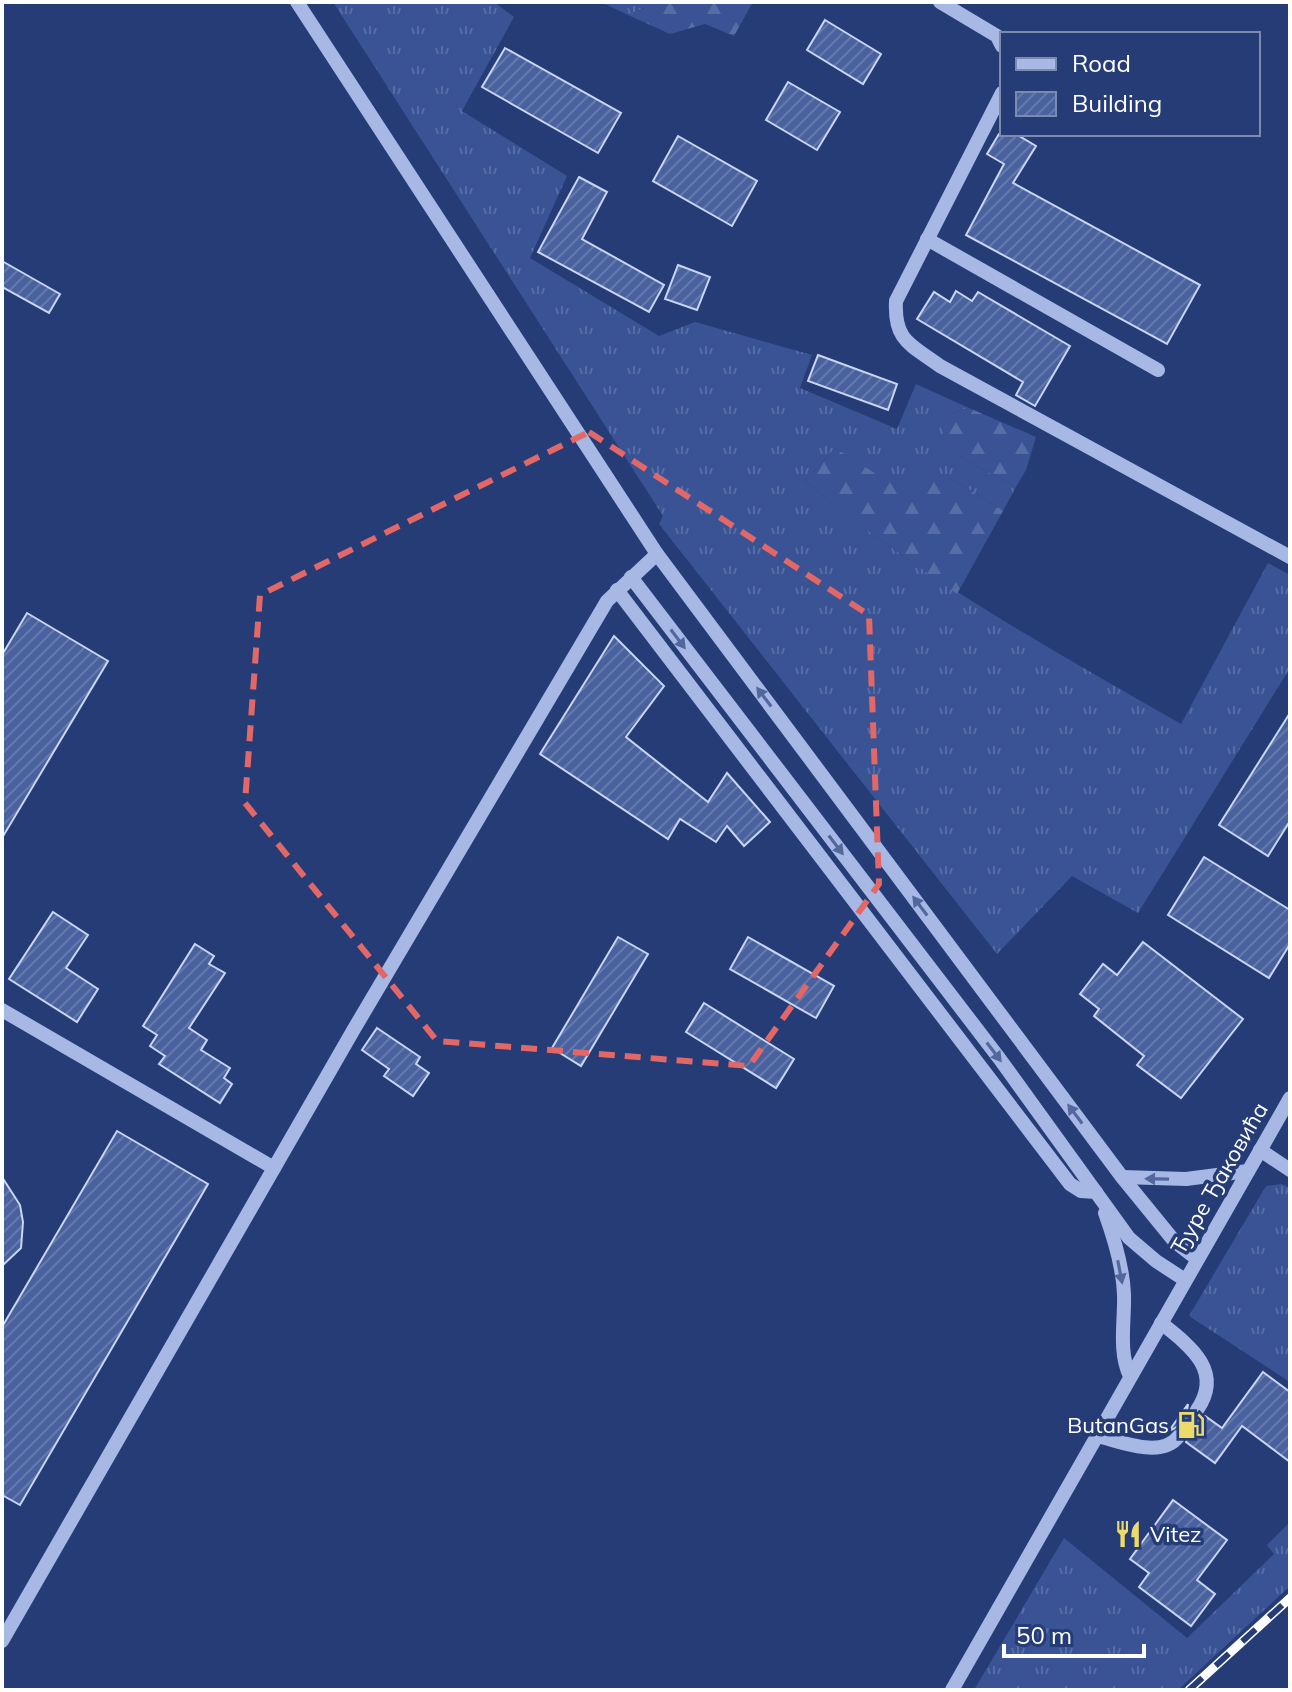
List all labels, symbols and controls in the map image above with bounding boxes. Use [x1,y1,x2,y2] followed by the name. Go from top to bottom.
[1000,32,1260,136] legend
[1072,48,1131,78] text: Road
[1072,88,1162,118] text: Building
[669,629,685,649] one-way arrow
[757,687,773,707] one-way arrow
[828,835,844,855] one-way arrow
[912,895,928,916] one-way arrow
[986,1042,1002,1062] one-way arrow
[1164,1097,1274,1259] street label: Ђуре Ђаковића
[1068,1104,1084,1124] one-way arrow
[1144,1173,1169,1185] one-way arrow
[1115,1260,1127,1285] one-way arrow
[1176,1410,1206,1440] fuel station icon: ButanGas
[1067,1411,1169,1439] place label: ButanGas
[1113,1519,1143,1549] restaurant icon: Vitez
[1150,1520,1202,1548] place label: Vitez
[1004,1608,1144,1658] scale bar
[1016,1620,1072,1650] text: 50 m

